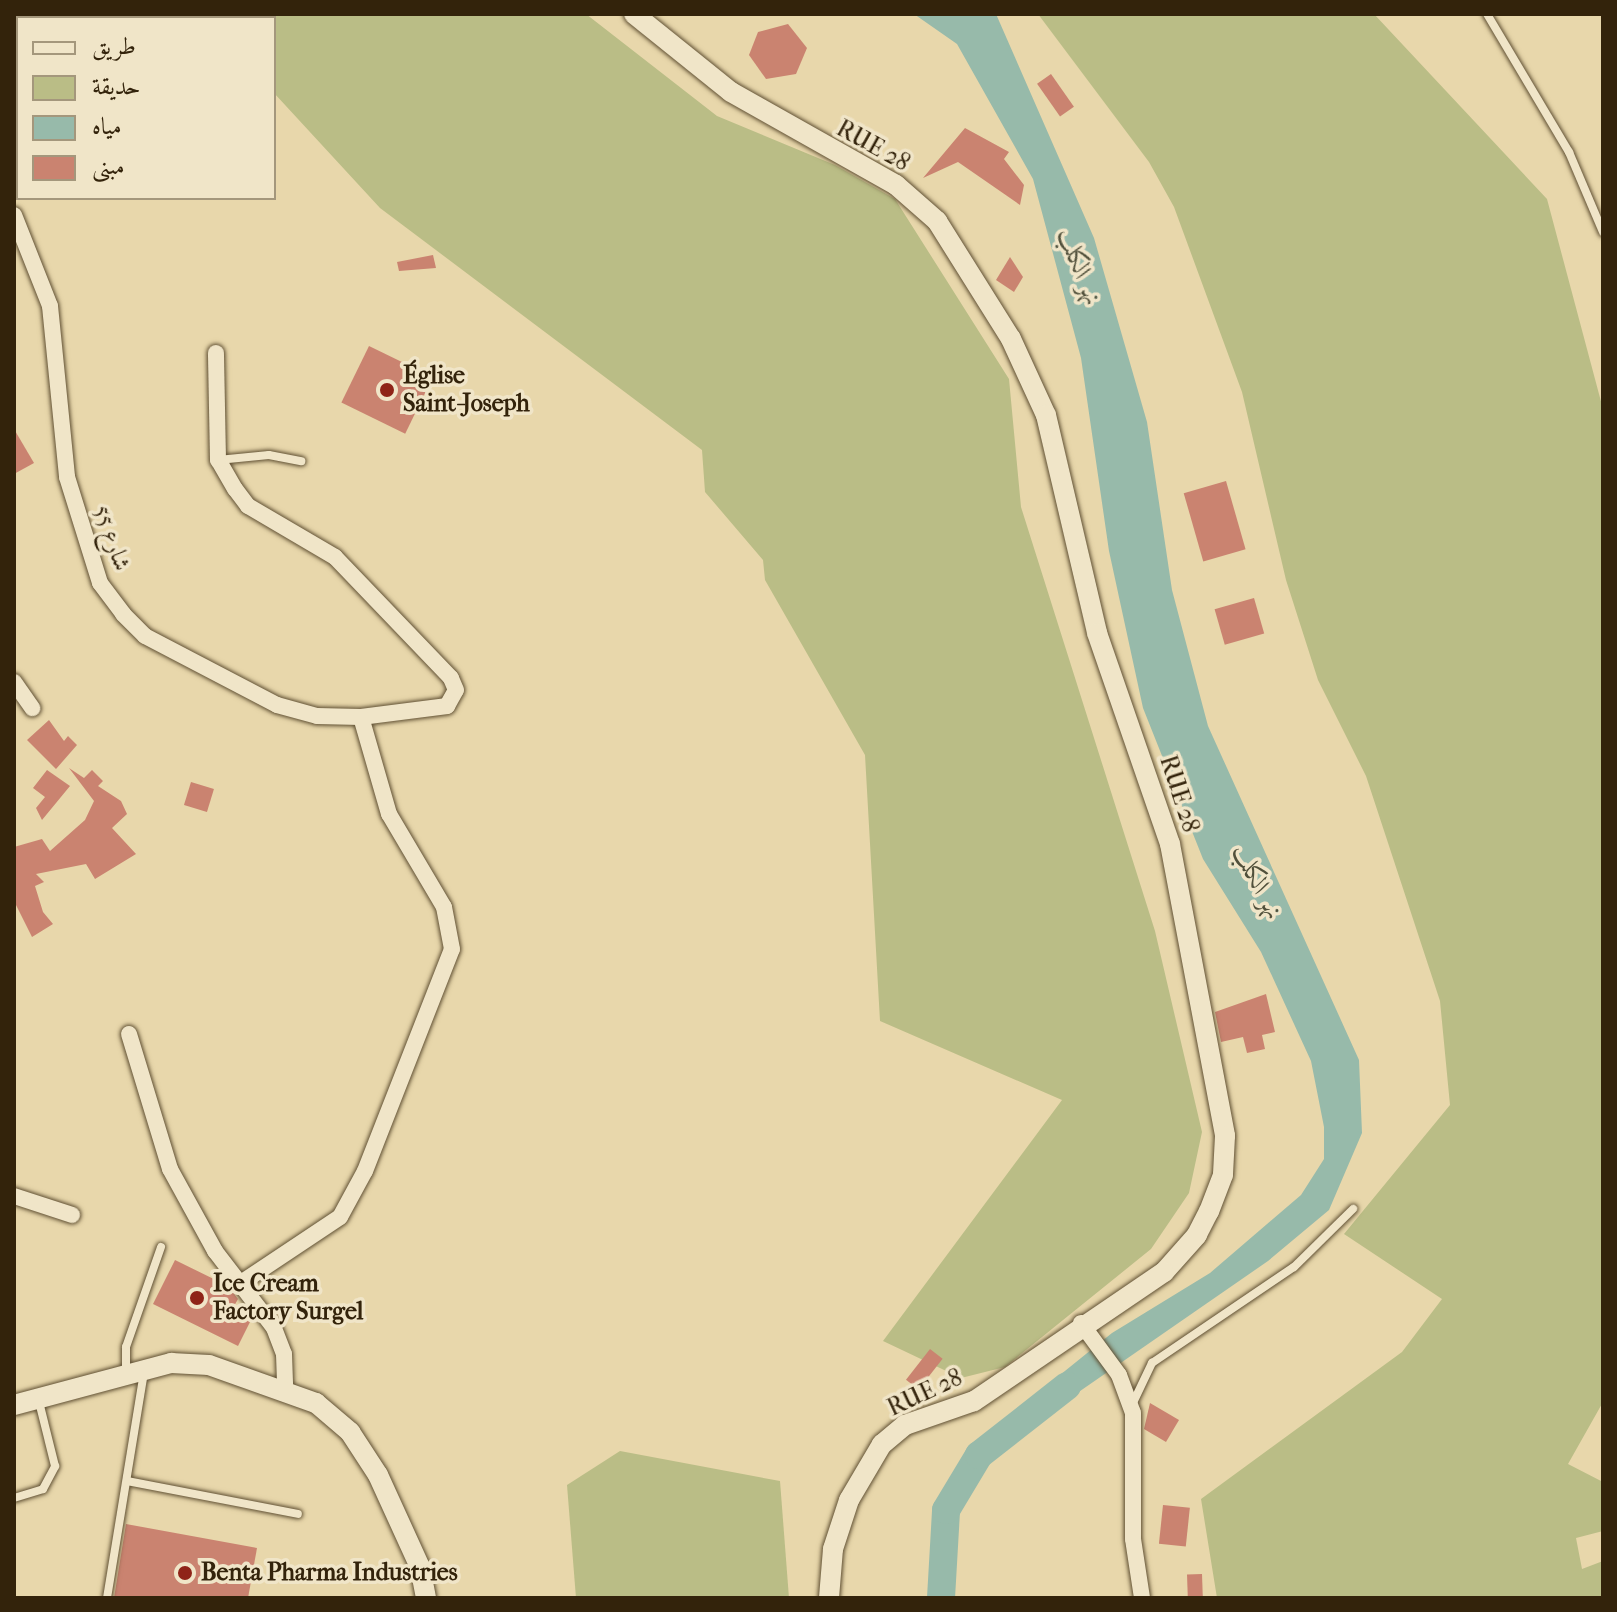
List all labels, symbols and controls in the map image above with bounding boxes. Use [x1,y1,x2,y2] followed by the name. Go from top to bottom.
[16,16,276,200] legend
[92,32,136,60] text: طريق
[92,72,141,100] text: حديقة
[92,112,122,140] text: مياه
[831,114,915,178] street label: RUE 28
[92,152,125,180] text: مبنى
[1051,224,1109,310] water label: نهر الكلب
[403,362,530,418] place label: Église Saint-Joseph
[378,381,396,399] marker: Église Saint-Joseph
[87,501,137,575] street label: شارع 55
[1153,752,1205,836] street label: RUE 28
[1225,839,1291,925] water label: نهر الكلب
[213,1270,363,1326] place label: Ice Cream Factory Surgel
[188,1289,206,1307] marker: Ice Cream Factory Surgel
[883,1363,967,1423] street label: RUE 28
[201,1559,458,1587] place label: Benta Pharma Industries
[176,1564,194,1582] marker: Benta Pharma Industries

